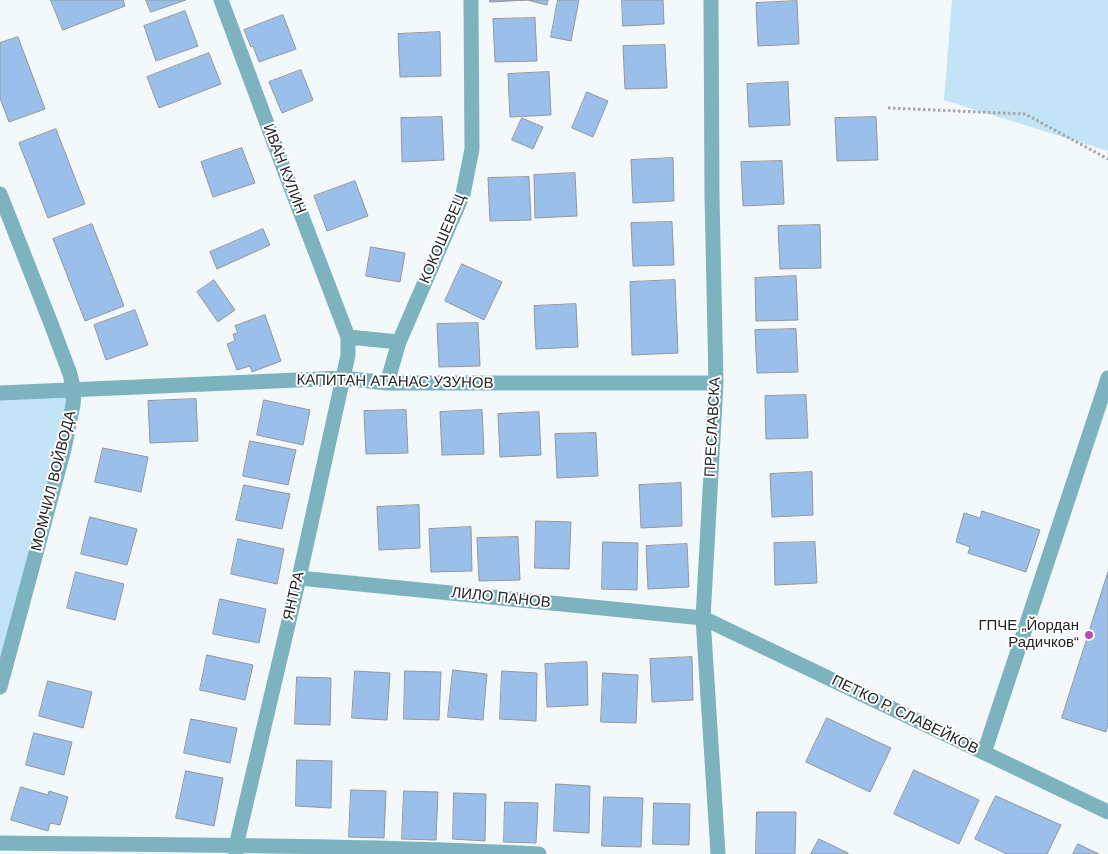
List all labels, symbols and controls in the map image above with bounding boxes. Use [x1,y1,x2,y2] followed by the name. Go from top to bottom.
[259,122,309,216] street label: ИВАН КУЛИН
[416,192,470,286] street label: КОКОШЕВЕЦ
[296,371,494,393] street label: КАПИТАН АТАНАС УЗУНОВ
[701,377,725,477] street label: ПРЕСЛАВСКА
[28,409,80,553] street label: МОМЧИЛ ВОЙВОДА
[280,570,308,622] street label: ЯНТРА
[451,584,551,612] street label: ЛИЛО ПАНОВ
[978,617,1079,652] place label: ГПЧЕ „Йордан Радичков“
[1083,629,1095,641] marker: ГПЧЕ „Йордан Радичков“
[829,672,981,758] street label: ПЕТКО Р. СЛАВЕЙКОВ

